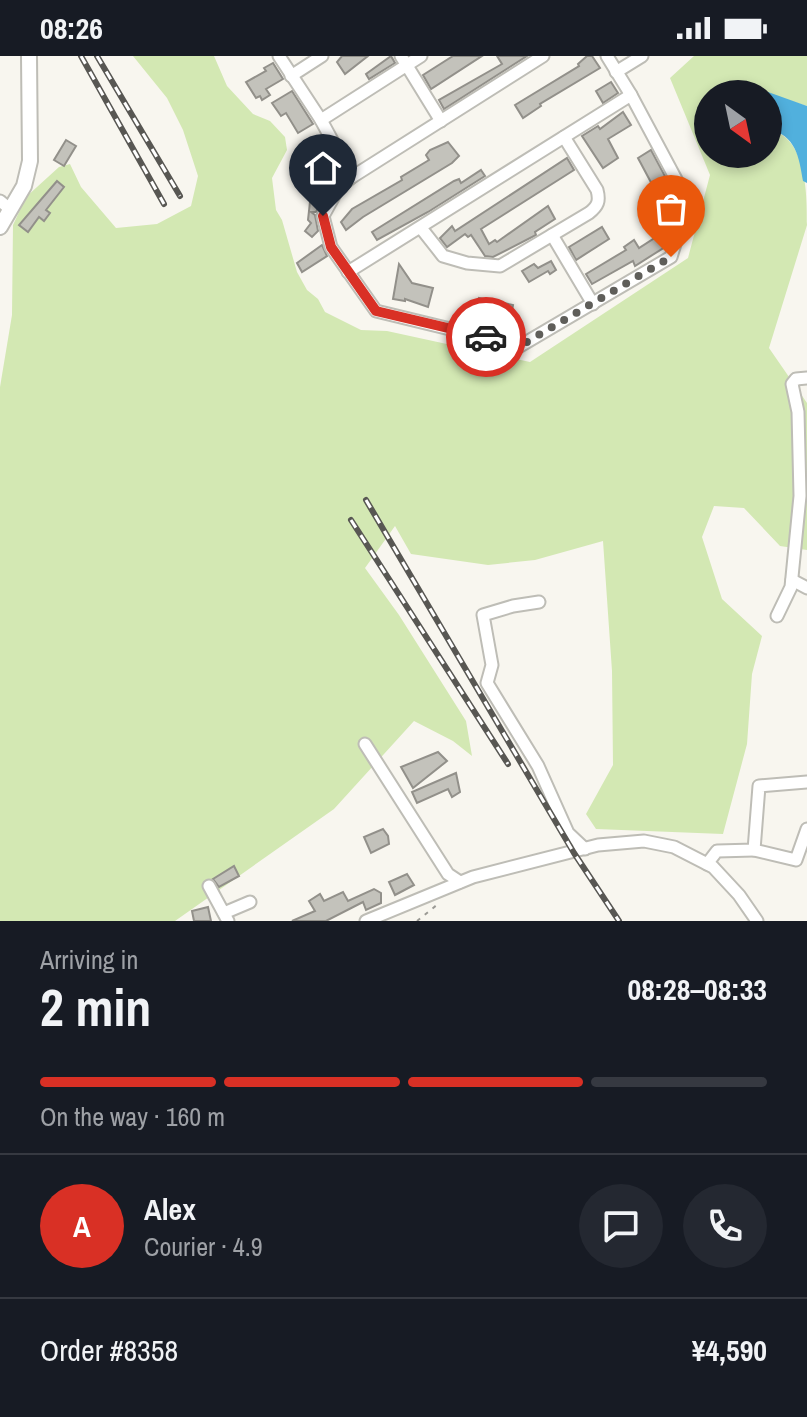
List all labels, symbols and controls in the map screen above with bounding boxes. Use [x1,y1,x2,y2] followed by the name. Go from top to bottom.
[40,8,103,48] text: 08:26
[694,80,782,168] north arrow
[694,80,782,168] map controls
[289,134,357,216] pin
[301,146,345,190] icon: home
[637,175,705,257] pin
[649,187,693,231] icon: bag
[446,297,526,377] courier
[464,315,508,359] icon: car
[40,942,138,977] text: Arriving in
[628,969,767,1009] text: 08:28–08:33
[40,972,151,1042] text: 2 min
[40,1099,225,1134] text: On the way · 160 m
[579,1184,663,1268] button: chat
[683,1184,767,1268] button: phone
[144,1189,196,1229] text: Alex
[73,1206,91,1246] text: A
[144,1229,263,1264] text: Courier · 4.9
[40,1330,178,1370] text: Order #8358
[692,1330,767,1370] text: ¥4,590

